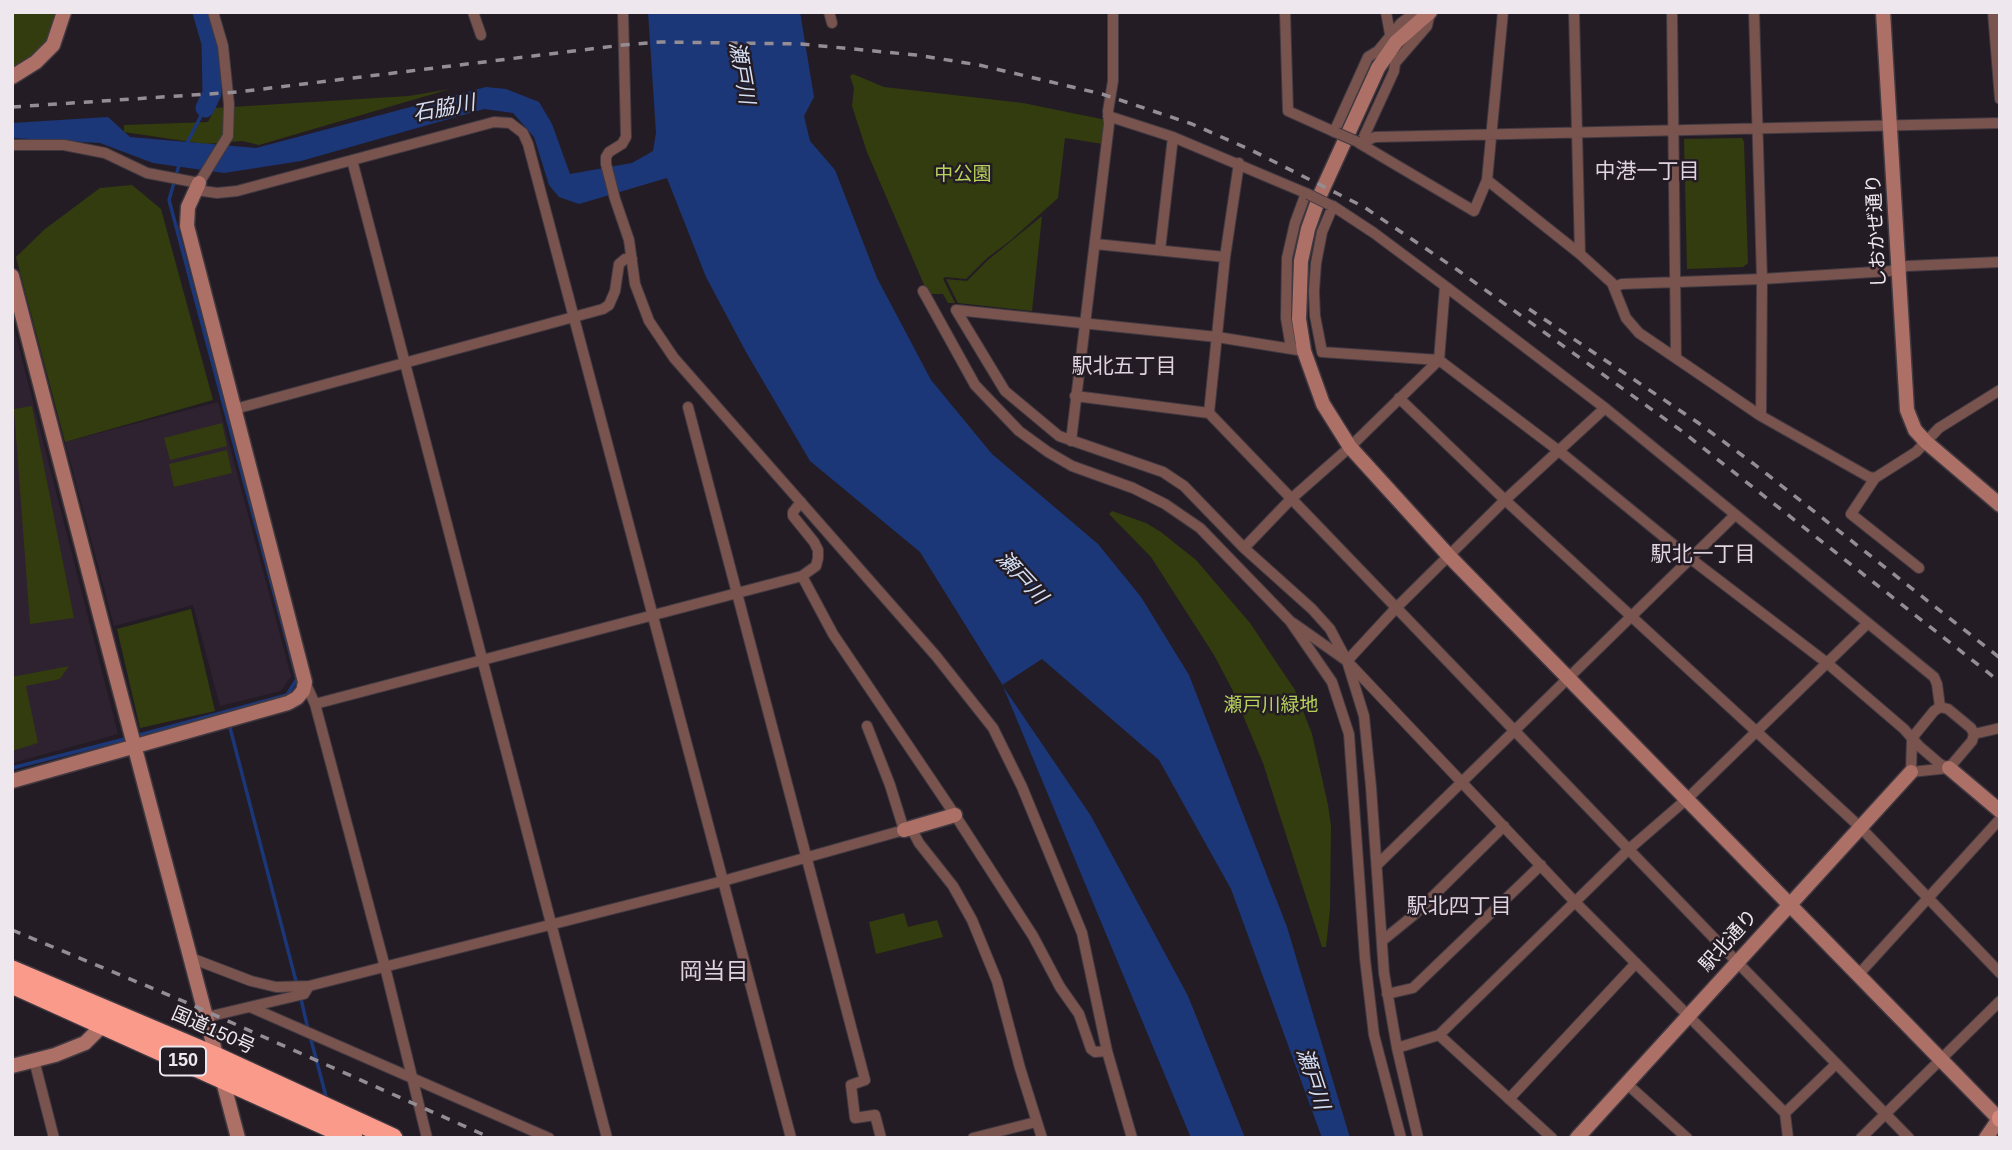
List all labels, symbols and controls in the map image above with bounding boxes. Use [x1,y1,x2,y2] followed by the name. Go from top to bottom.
[723,40,759,106] water label: 瀬戸川
[411,91,477,127] water label: 石脇川
[1595,159,1699,185] district label: 中港一丁目
[935,164,991,186] park label: 中公園
[1863,173,1891,289] street label: しおかぜ通り
[1072,354,1176,380] district label: 駅北五丁目
[1651,542,1755,568] district label: 駅北一丁目
[990,546,1052,610] water label: 瀬戸川
[1224,695,1318,717] park label: 瀬戸川緑地
[1407,894,1511,920] district label: 駅北四丁目
[1695,905,1763,977] street label: 駅北通り
[680,959,748,987] district label: 岡当目
[168,1003,258,1059] street label: 国道150号
[1290,1045,1334,1113] water label: 瀬戸川
[160,1046,206,1076] road number: 150

